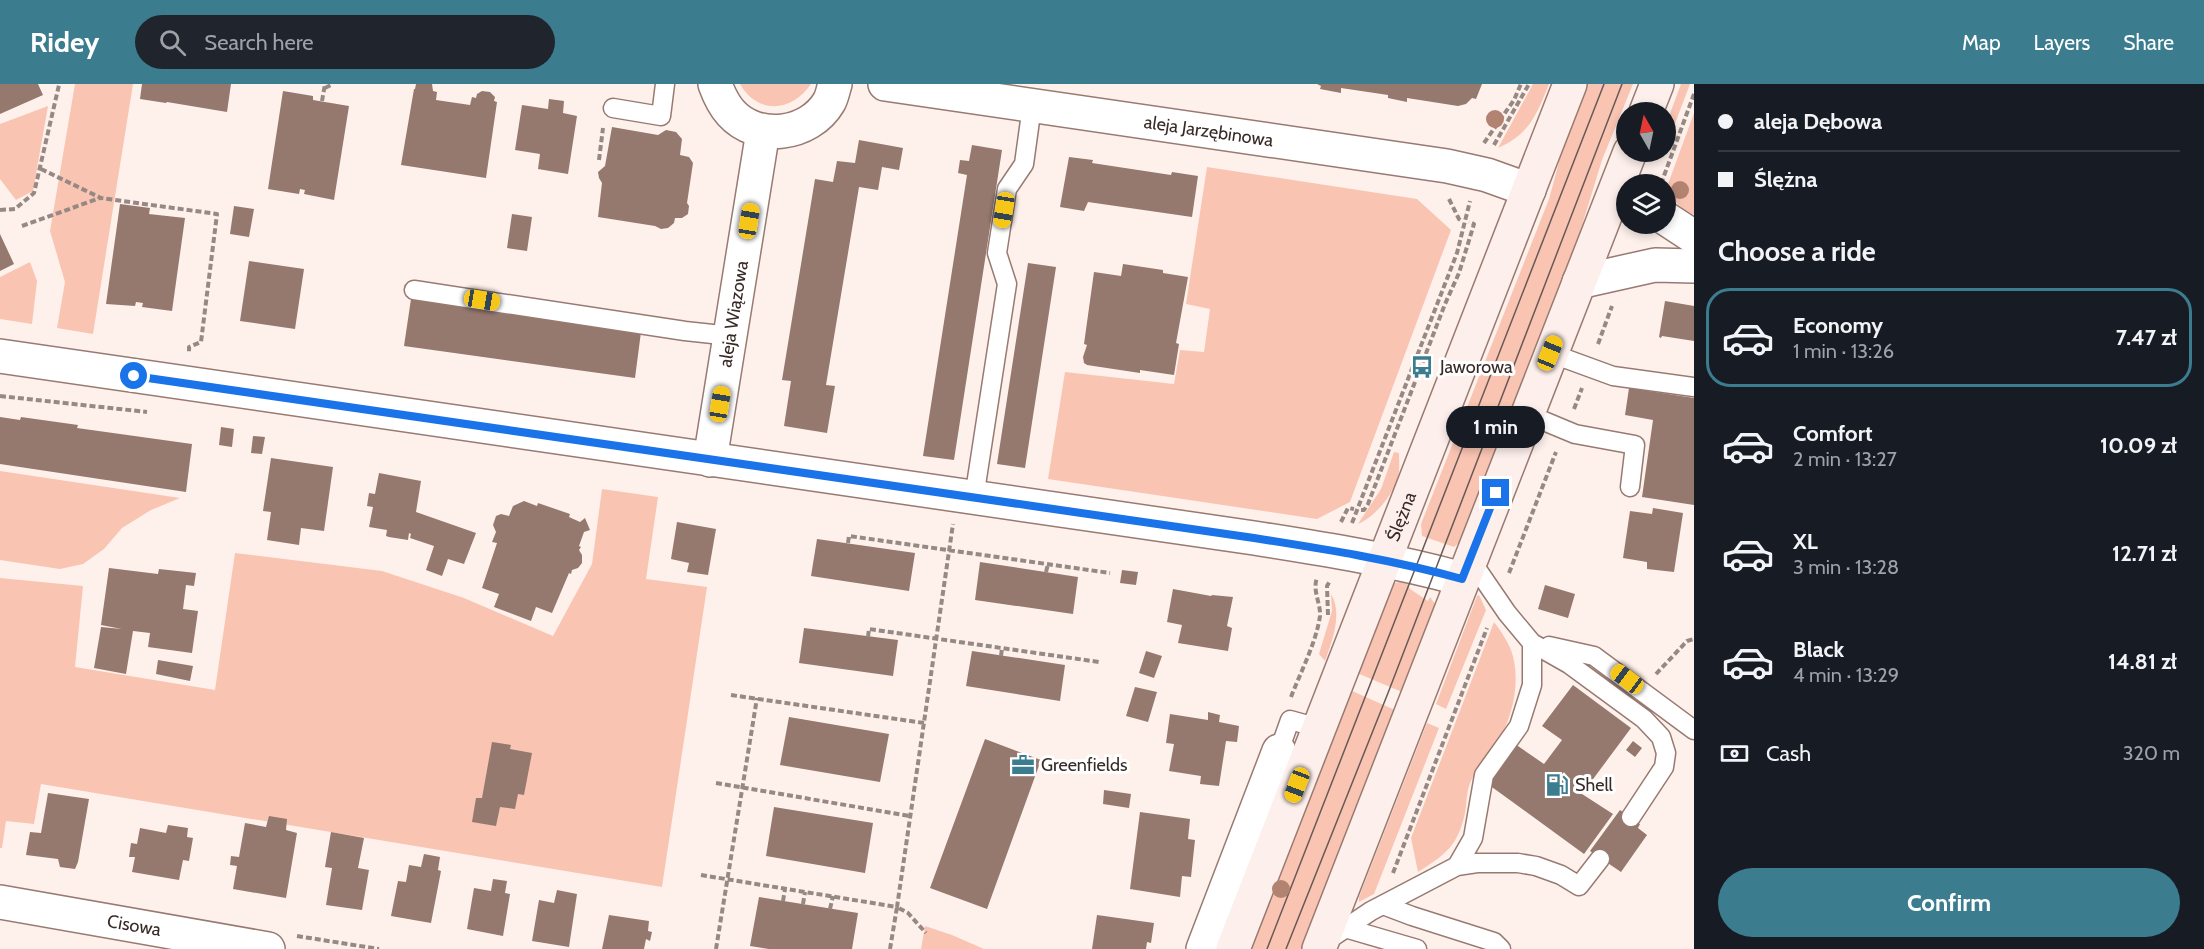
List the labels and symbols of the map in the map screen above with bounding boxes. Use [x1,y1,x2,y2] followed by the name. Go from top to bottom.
[1616,102,1676,162] north arrow
[1142,111,1275,152] street label: aleja Jarzębinowa
[992,191,1016,229] car
[737,202,761,240] car
[714,259,753,369] street label: aleja Wiązowa
[463,288,501,312] car
[1535,333,1565,373] car
[1409,354,1435,380] bus stop icon: Jaworowa
[1439,356,1513,378] place label: Jaworowa
[120,362,147,389] route start
[708,385,732,423] car
[1446,406,1546,448] callout: 1 min
[1482,479,1509,506] route end
[1382,488,1421,544] street label: Ślężna
[1607,661,1647,697] car
[1010,752,1036,778] office icon: Greenfields
[1041,754,1127,776] place label: Greenfields
[1282,765,1312,805] car
[1544,772,1570,798] fuel station icon: Shell
[1575,774,1614,796] place label: Shell
[105,910,163,941] street label: Cisowa

